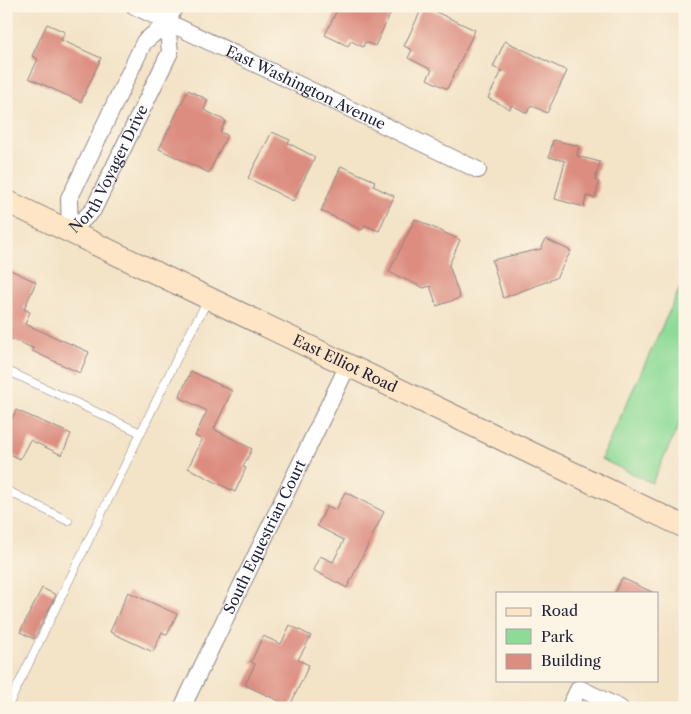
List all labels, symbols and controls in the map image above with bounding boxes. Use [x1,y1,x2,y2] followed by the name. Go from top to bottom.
[223,41,389,134] street label: East Washington Avenue
[65,102,152,237] street label: North Voyager Drive
[290,330,400,396] street label: East Elliot Road
[219,456,310,617] street label: South Equestrian Court
[496,592,658,682] legend
[541,601,578,620] text: Road
[541,627,575,646] text: Park
[541,651,601,670] text: Building

